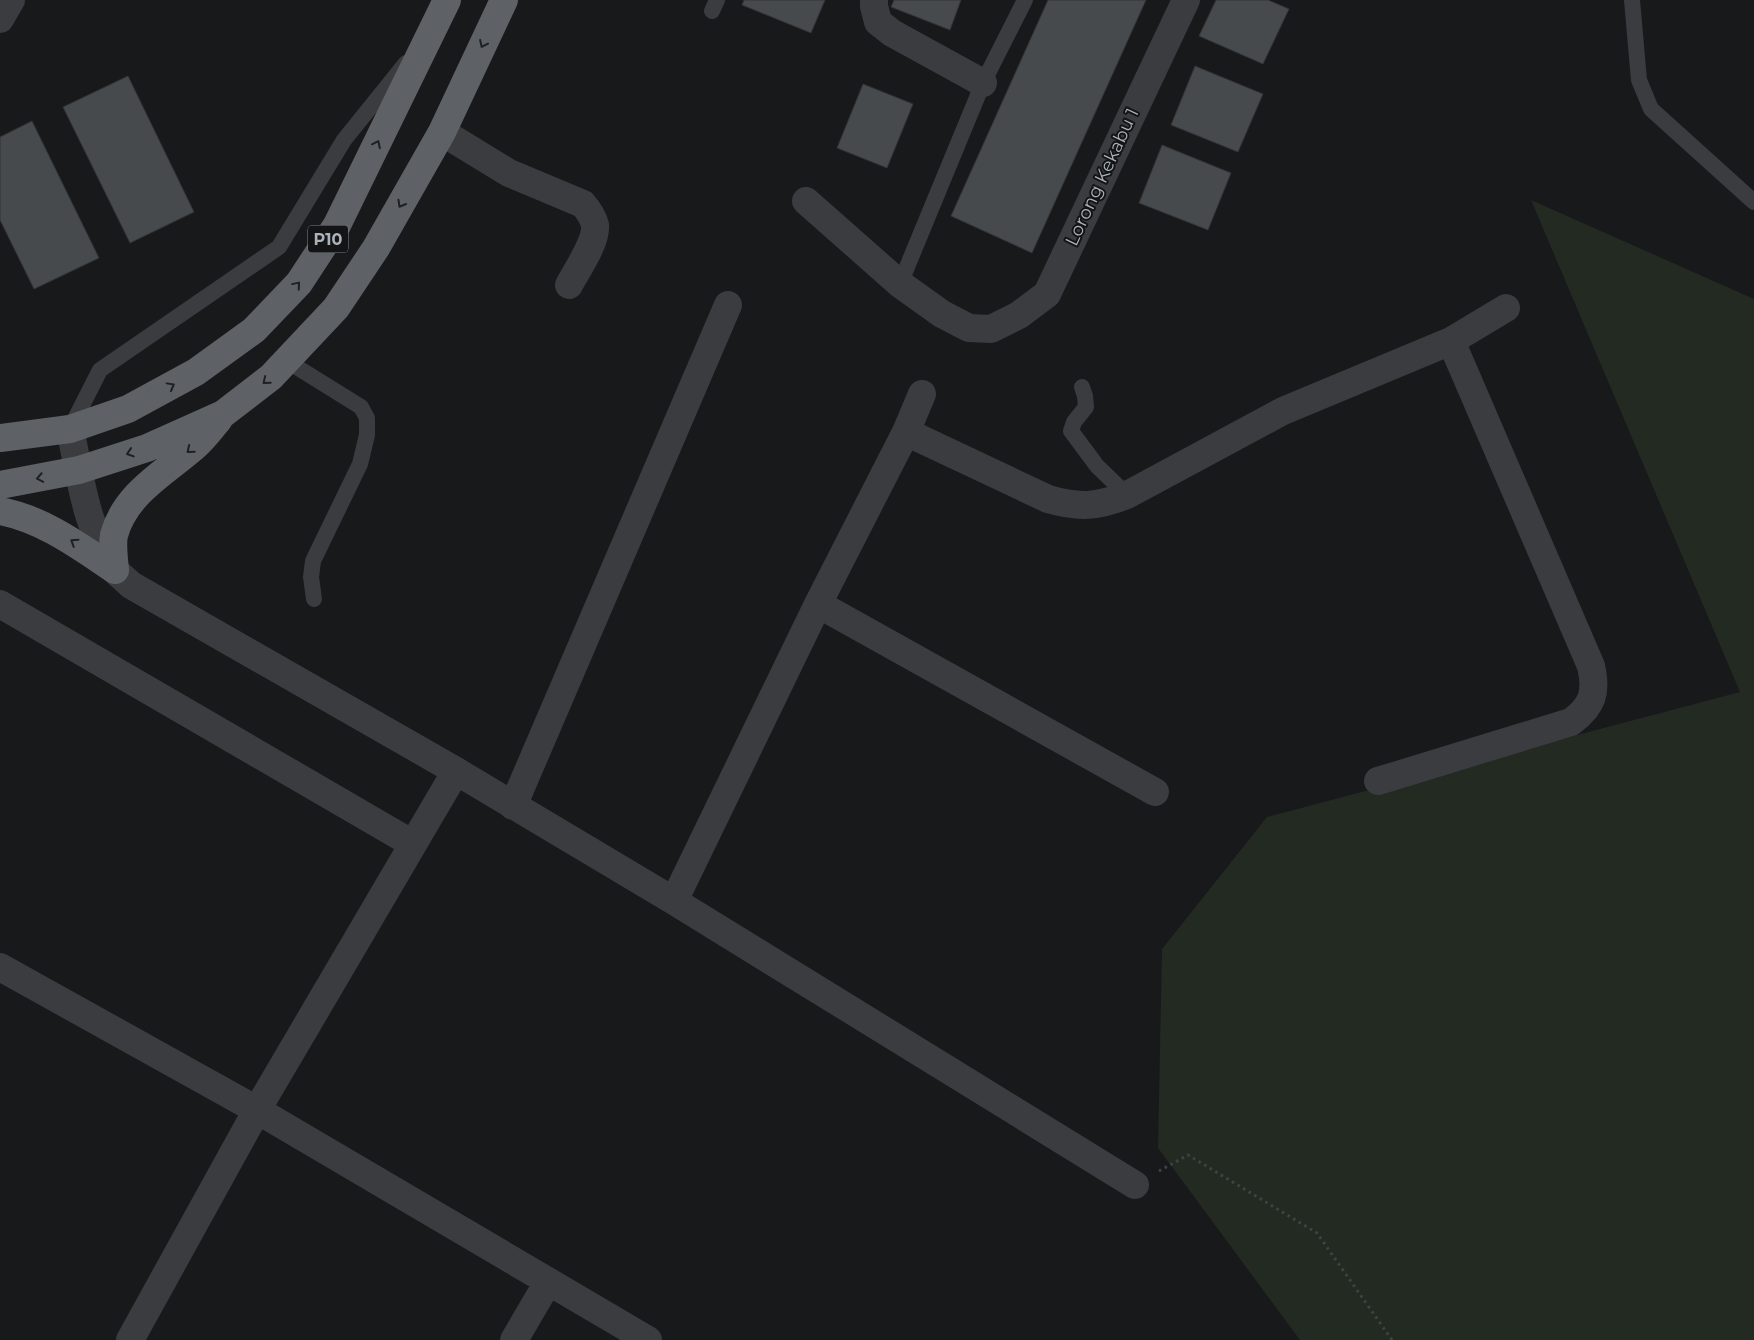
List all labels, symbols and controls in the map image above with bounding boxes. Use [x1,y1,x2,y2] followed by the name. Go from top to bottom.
[479,39,489,48] one-way arrow
[1061,105,1143,249] street label: Lorong Kekabu 1
[371,140,381,149] one-way arrow
[397,199,407,208] one-way arrow
[308,225,348,252] road number: P10
[291,282,299,291] one-way arrow
[263,375,272,383] one-way arrow
[165,382,174,392] one-way arrow
[187,445,196,454] one-way arrow
[126,447,134,457] one-way arrow
[35,472,44,482] one-way arrow
[70,539,79,549] one-way arrow

